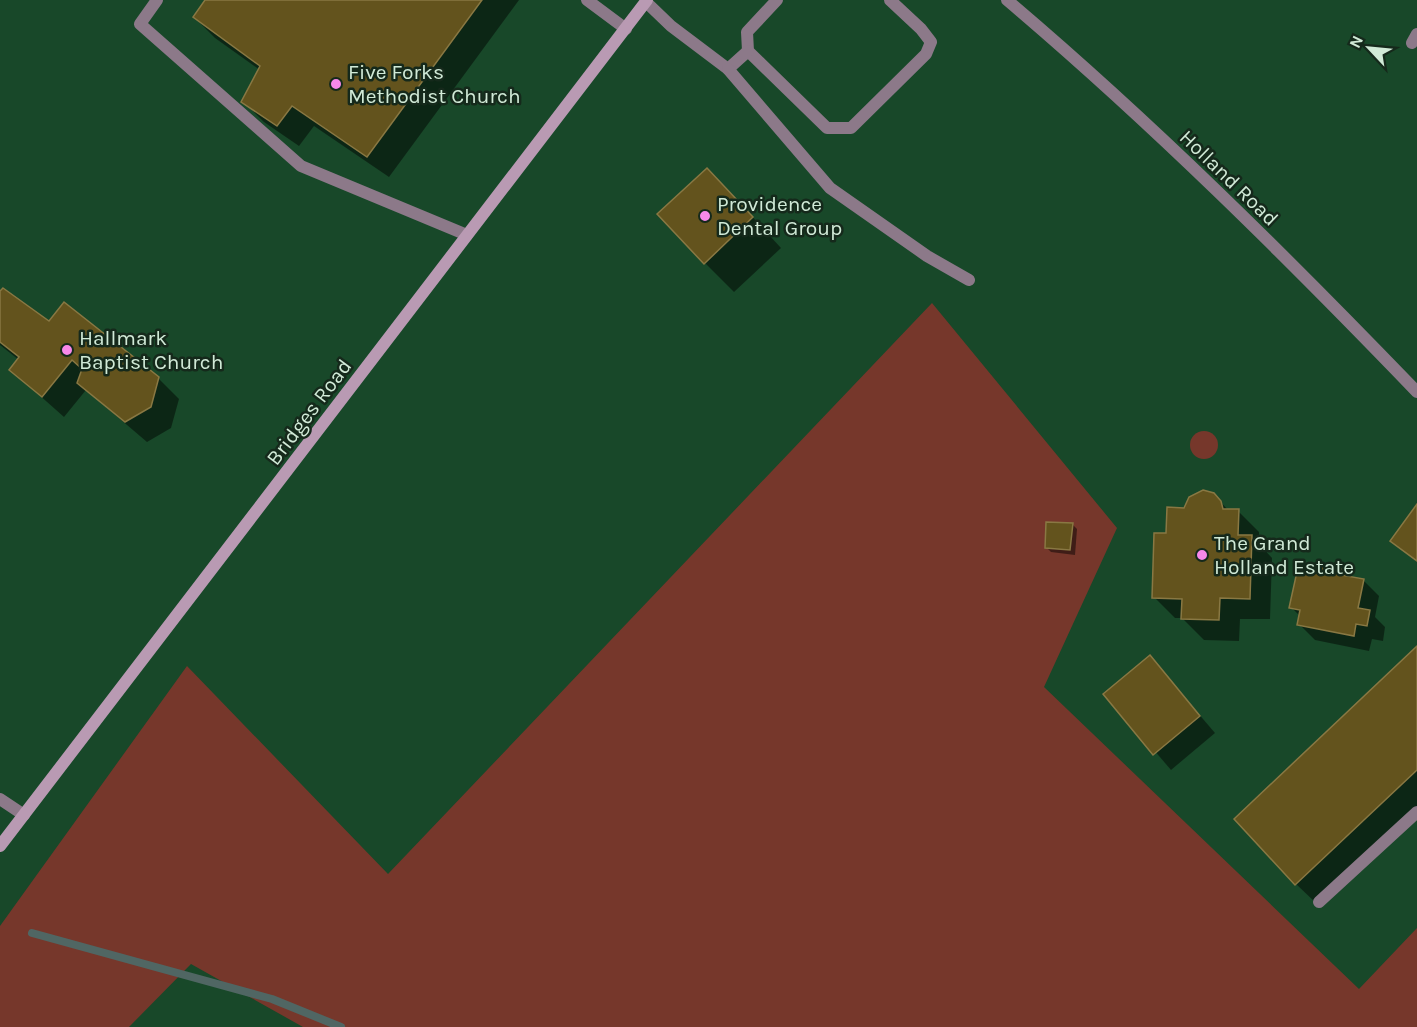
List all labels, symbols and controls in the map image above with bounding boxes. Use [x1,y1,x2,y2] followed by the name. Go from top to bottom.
[1339,18,1399,78] north arrow
[1345,32,1367,51] text: N
[348,60,521,108] place label: Five Forks Methodist Church
[329,77,343,91] marker: Five Forks Methodist Church
[1175,125,1283,231] street label: Holland Road
[717,192,842,240] place label: Providence Dental Group
[698,209,712,223] marker: Providence Dental Group
[79,326,223,374] place label: Hallmark Baptist Church
[60,343,74,357] marker: Hallmark Baptist Church
[261,354,357,470] street label: Bridges Road
[1214,531,1354,579] place label: The Grand Holland Estate
[1195,548,1209,562] marker: The Grand Holland Estate

